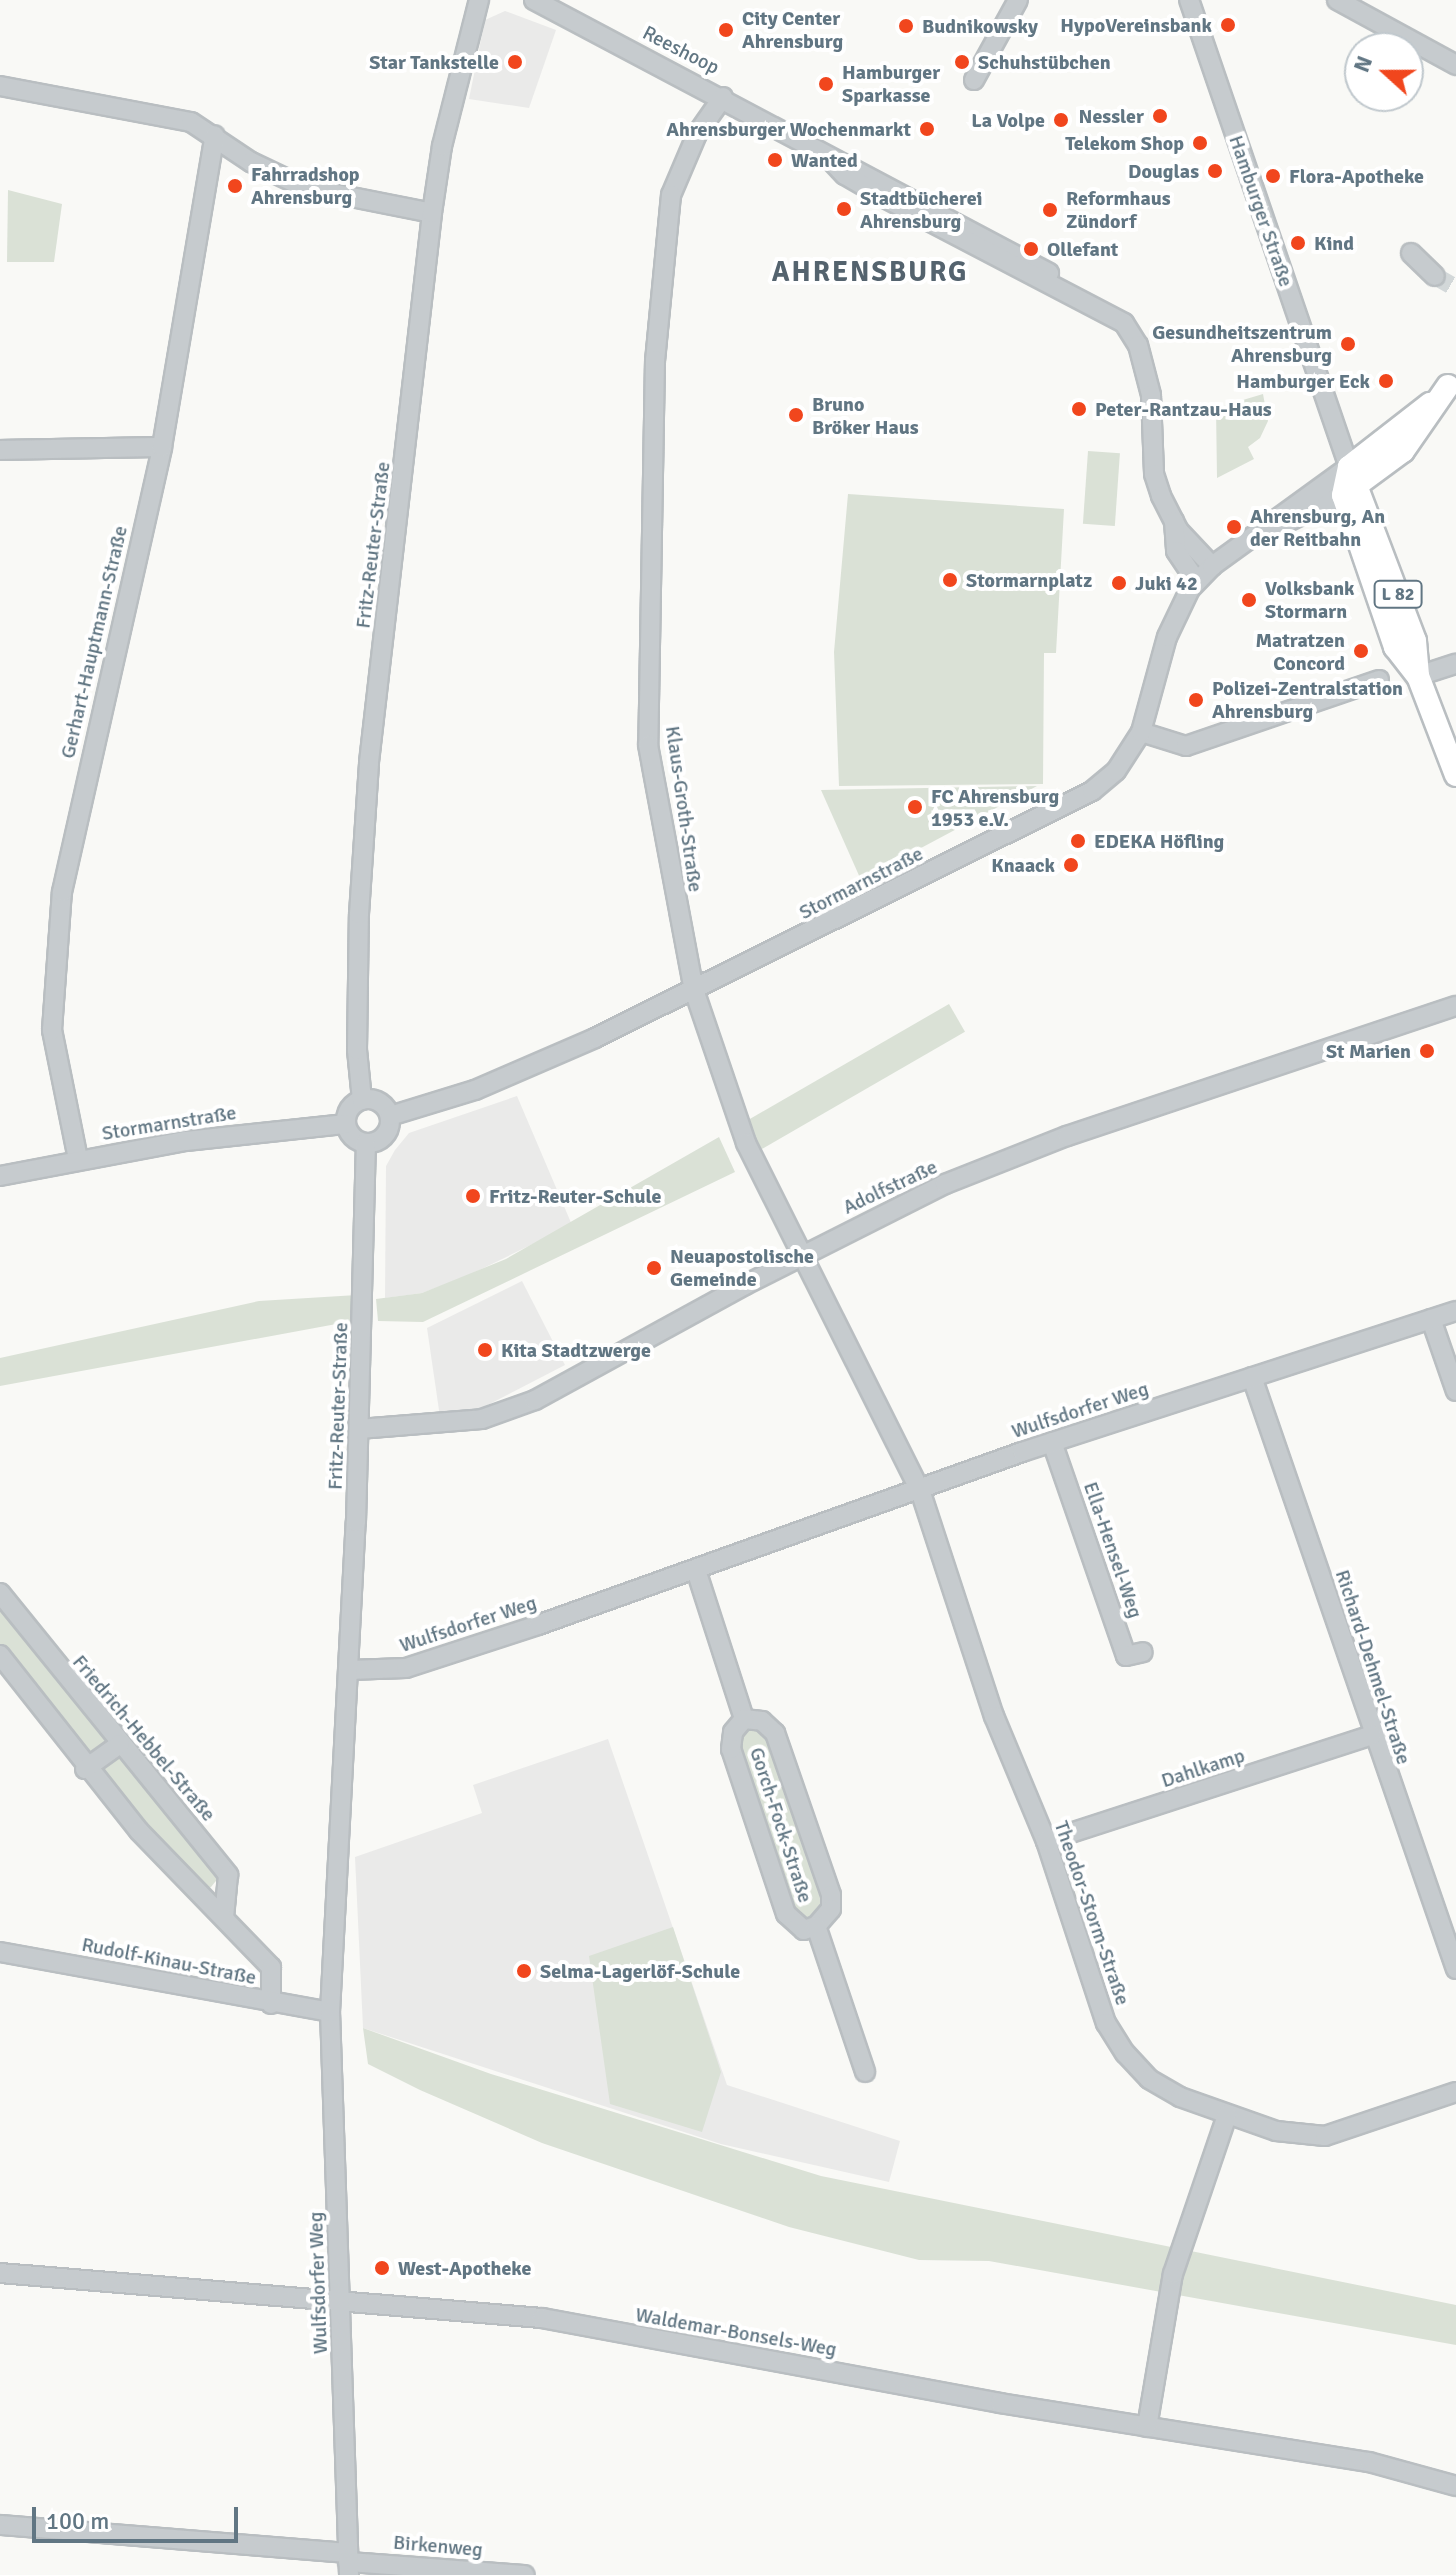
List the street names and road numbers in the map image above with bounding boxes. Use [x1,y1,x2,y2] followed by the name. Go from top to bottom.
[639,21,723,79] street label: Reeshoop
[1224,132,1298,290] street label: Hamburger Straße
[351,460,395,630] street label: Fritz-Reuter-Straße
[56,523,132,761] street label: Gerhart-Hauptmann-Straße
[1372,580,1424,608] road number: L 82
[660,724,708,894] street label: Klaus-Groth-Straße
[795,842,927,924] street label: Stormarnstraße
[100,1101,238,1145] street label: Stormarnstraße
[839,1155,941,1219] street label: Adolfstraße
[323,1322,353,1490] street label: Fritz-Reuter-Straße
[1009,1377,1151,1443] street label: Wulfsdorfer Weg
[1078,1479,1148,1621] street label: Ella-Hensel-Weg
[1330,1567,1416,1767] street label: Richard-Dehmel-Straße
[397,1591,539,1657] street label: Wulfsdorfer Weg
[67,1650,221,1826] street label: Friedrich-Hebbel-Straße
[1158,1743,1248,1793] street label: Dahlkamp
[745,1744,817,1906] street label: Gorch-Fock-Straße
[1049,1818,1135,2008] street label: Theodor-Storm-Straße
[80,1932,258,1990] street label: Rudolf-Kinau-Straße
[304,2211,332,2355] street label: Wulfsdorfer Weg
[634,2302,838,2362] street label: Waldemar-Bonsels-Weg
[392,2530,484,2562] street label: Birkenweg

